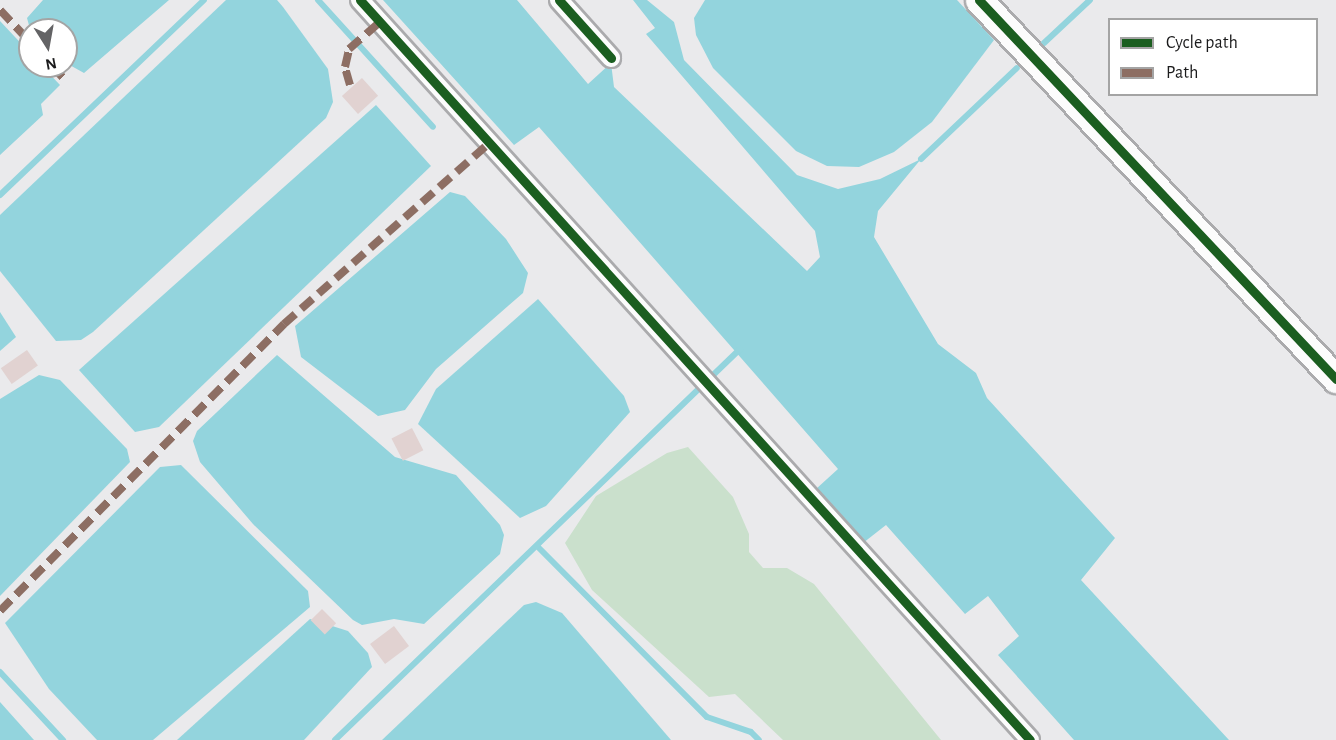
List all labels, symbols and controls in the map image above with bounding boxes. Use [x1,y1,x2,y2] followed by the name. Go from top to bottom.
[18,18,78,78] north arrow
[1108,18,1318,96] legend
[1166,34,1238,52] text: Cycle path
[44,55,58,73] text: N
[1166,64,1198,82] text: Path

